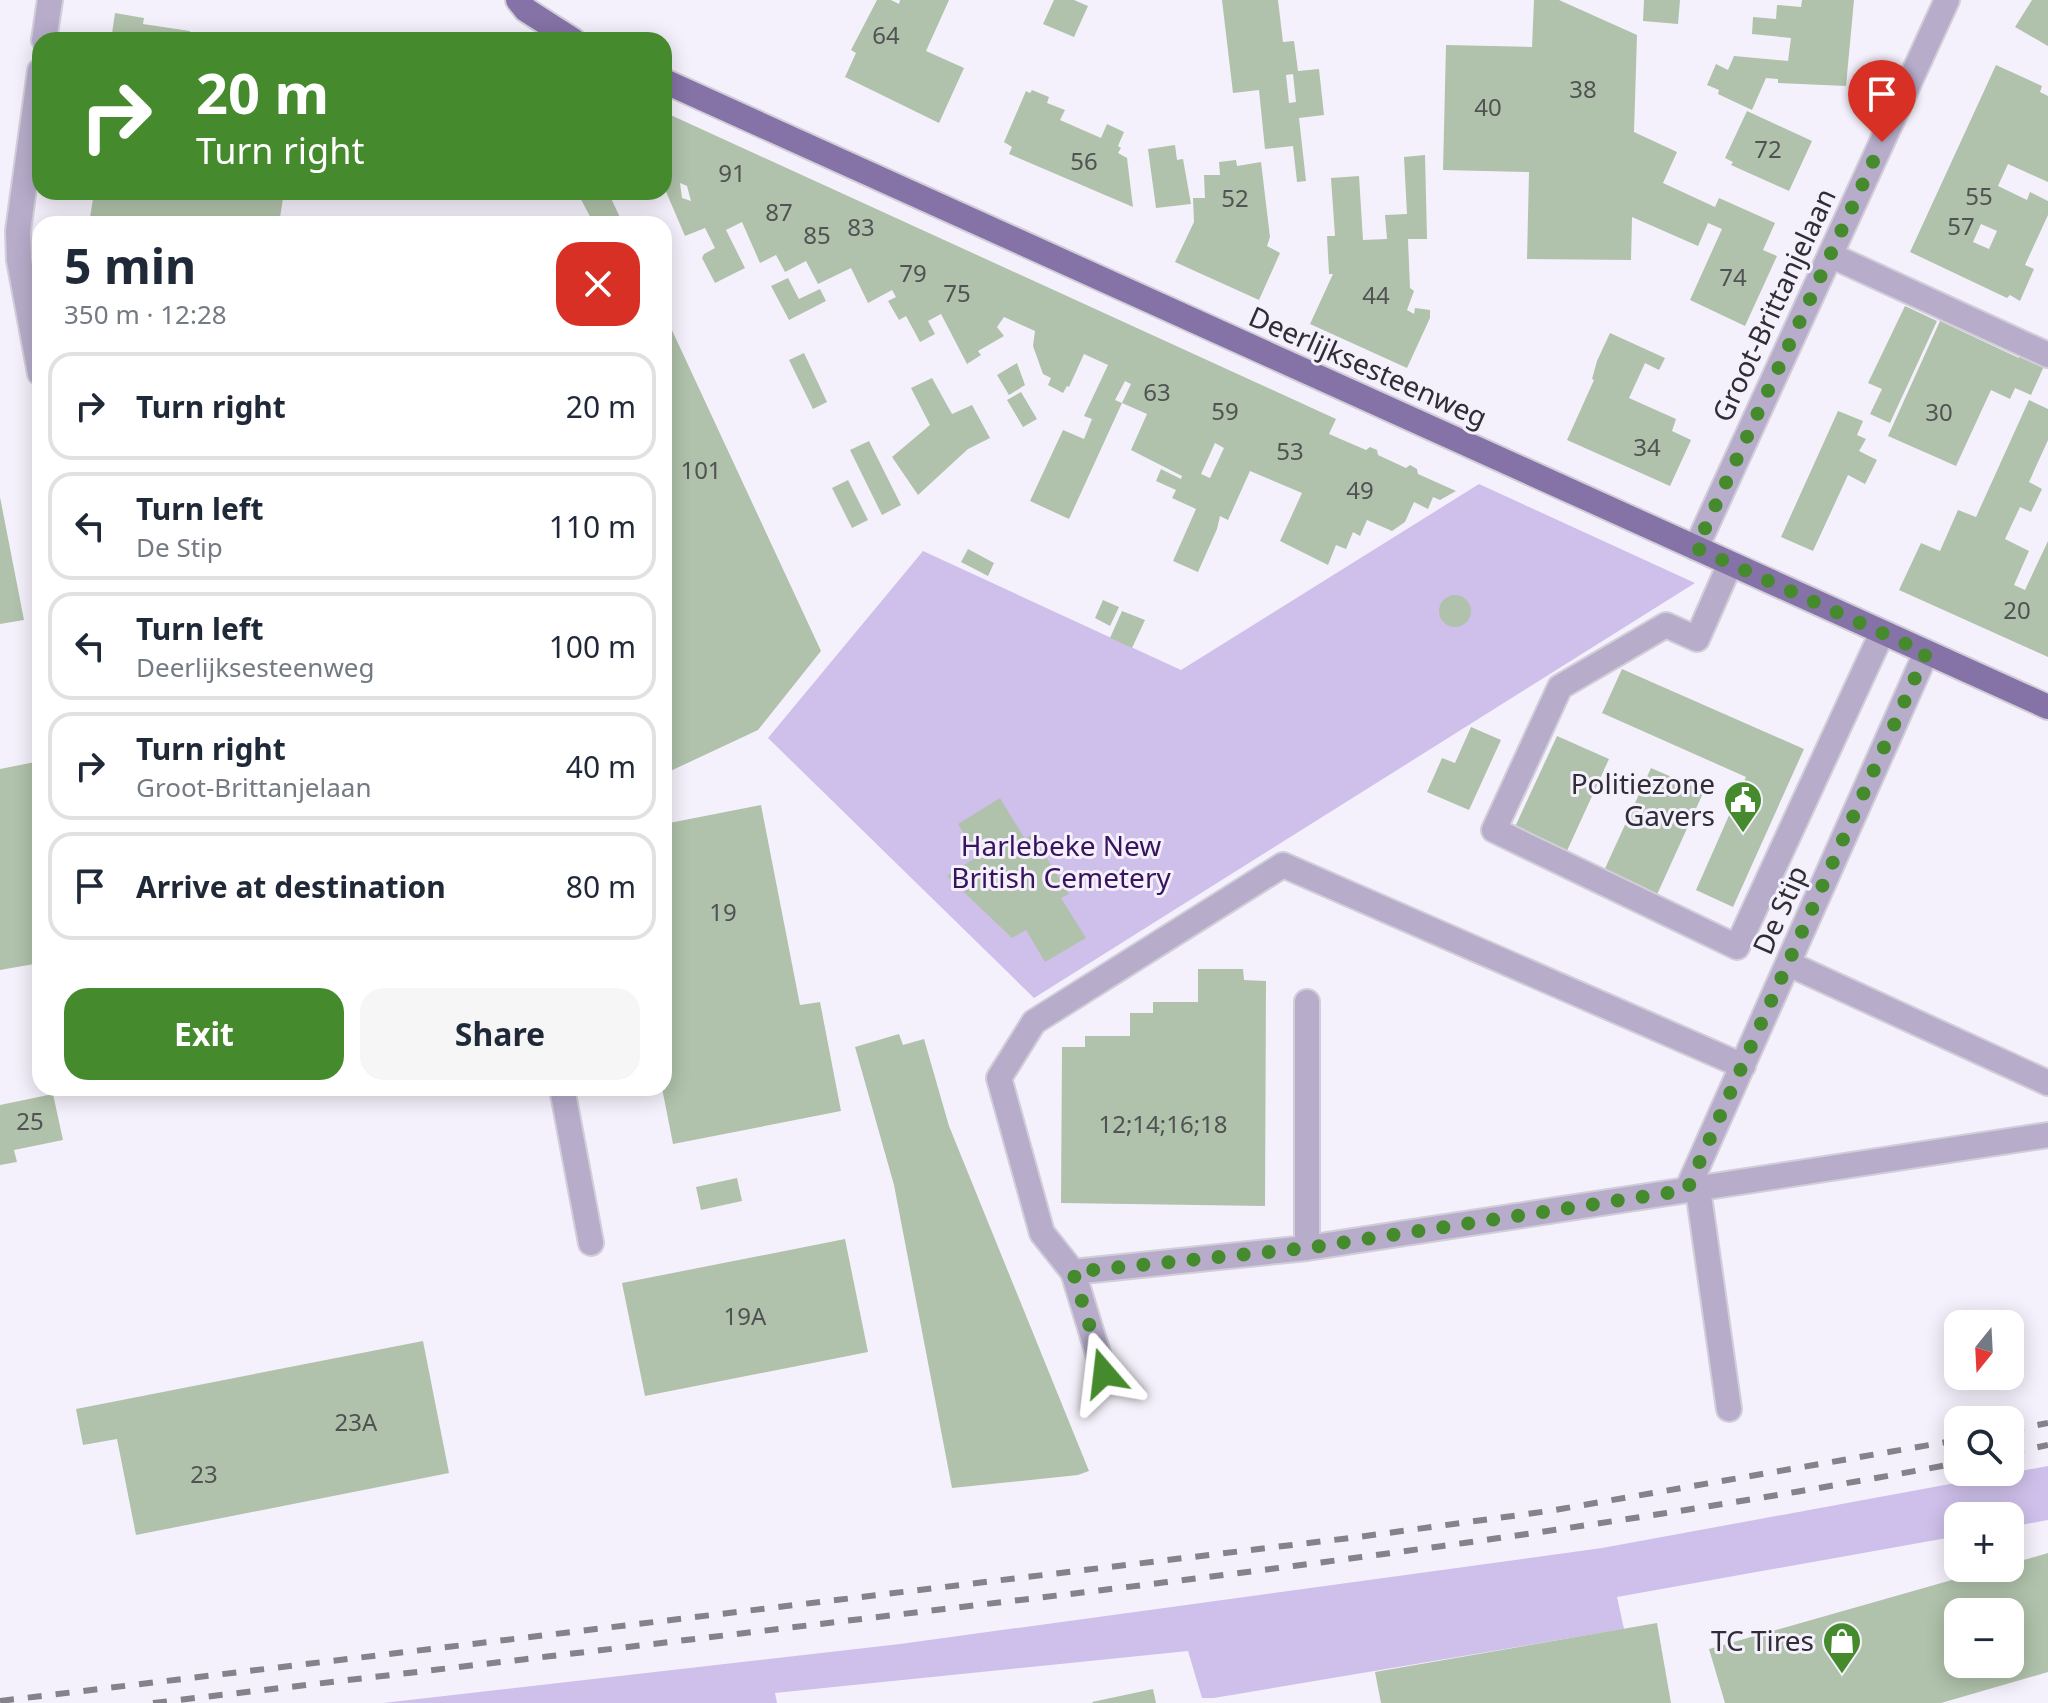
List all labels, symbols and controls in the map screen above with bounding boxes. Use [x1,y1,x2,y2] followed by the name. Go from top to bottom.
[872,18,900,51] house number: 64
[196,54,329,130] text: 20 m
[1848,60,1916,142] pin
[64,64,168,168] icon: right
[1569,72,1597,105] house number: 38
[1860,72,1904,116] icon: arrive
[1474,90,1502,123] house number: 40
[196,126,364,175] text: Turn right
[1754,132,1782,165] house number: 72
[1070,144,1098,177] house number: 56
[718,156,746,189] house number: 91
[1965,179,1993,212] house number: 55
[1221,181,1249,214] house number: 52
[1702,182,1844,428] street label: Groot-Brittanjelaan
[765,195,793,228] house number: 87
[1947,209,1975,242] house number: 57
[847,210,875,243] house number: 83
[803,218,831,251] house number: 85
[64,233,196,298] text: 5 min
[556,242,640,326] button: close
[899,256,927,289] house number: 79
[1719,260,1747,293] house number: 74
[943,276,971,309] house number: 75
[1362,278,1390,311] house number: 44
[64,296,227,332] text: 350 m · 12:28
[1243,296,1493,436] street label: Deerlijksesteenweg
[1143,375,1171,408] house number: 63
[68,384,112,428] icon: right
[136,386,286,427] text: Turn right
[566,386,636,427] text: 20 m
[1211,394,1239,427] house number: 59
[1925,395,1953,428] house number: 30
[1633,430,1661,463] house number: 34
[1276,434,1304,467] house number: 53
[680,453,722,486] house number: 101
[1346,473,1374,506] house number: 49
[136,488,264,529] text: Turn left
[68,504,112,548] icon: left
[549,506,636,547] text: 110 m
[136,529,223,565] text: De Stip
[2003,593,2031,626] house number: 20
[136,608,264,649] text: Turn left
[68,624,112,668] icon: left
[549,626,636,667] text: 100 m
[136,649,375,685] text: Deerlijksesteenweg
[136,728,286,769] text: Turn right
[68,744,112,788] icon: right
[566,746,636,787] text: 40 m
[1571,764,1715,834] place label: Politiezone Gavers
[136,769,371,805] text: Groot-Brittanjelaan
[1722,779,1764,834] public building icon: Politiezone Gavers
[951,826,1171,896] park label: Harlebeke New British Cemetery
[1743,859,1815,960] street label: De Stip
[68,864,112,908] icon: arrive
[136,866,446,907] text: Arrive at destination
[566,866,636,907] text: 80 m
[709,895,737,928] house number: 19
[64,988,344,1080] button: Exit
[360,988,640,1080] button: Share
[16,1104,44,1137] house number: 25
[1098,1107,1228,1140] house number: 12;14;16;18
[724,1299,767,1332] house number: 19A
[1944,1310,2024,1390] north arrow
[1944,1310,2024,1678] map controls
[1062,1331,1146,1415] position arrow
[335,1405,378,1438] house number: 23A
[1944,1406,2024,1486] button: search
[190,1457,218,1490] house number: 23
[1944,1502,2024,1582] button: +
[1944,1598,2024,1678] button: −
[1821,1620,1863,1675] shop icon: TC Tires
[1711,1621,1814,1659] place label: TC Tires

